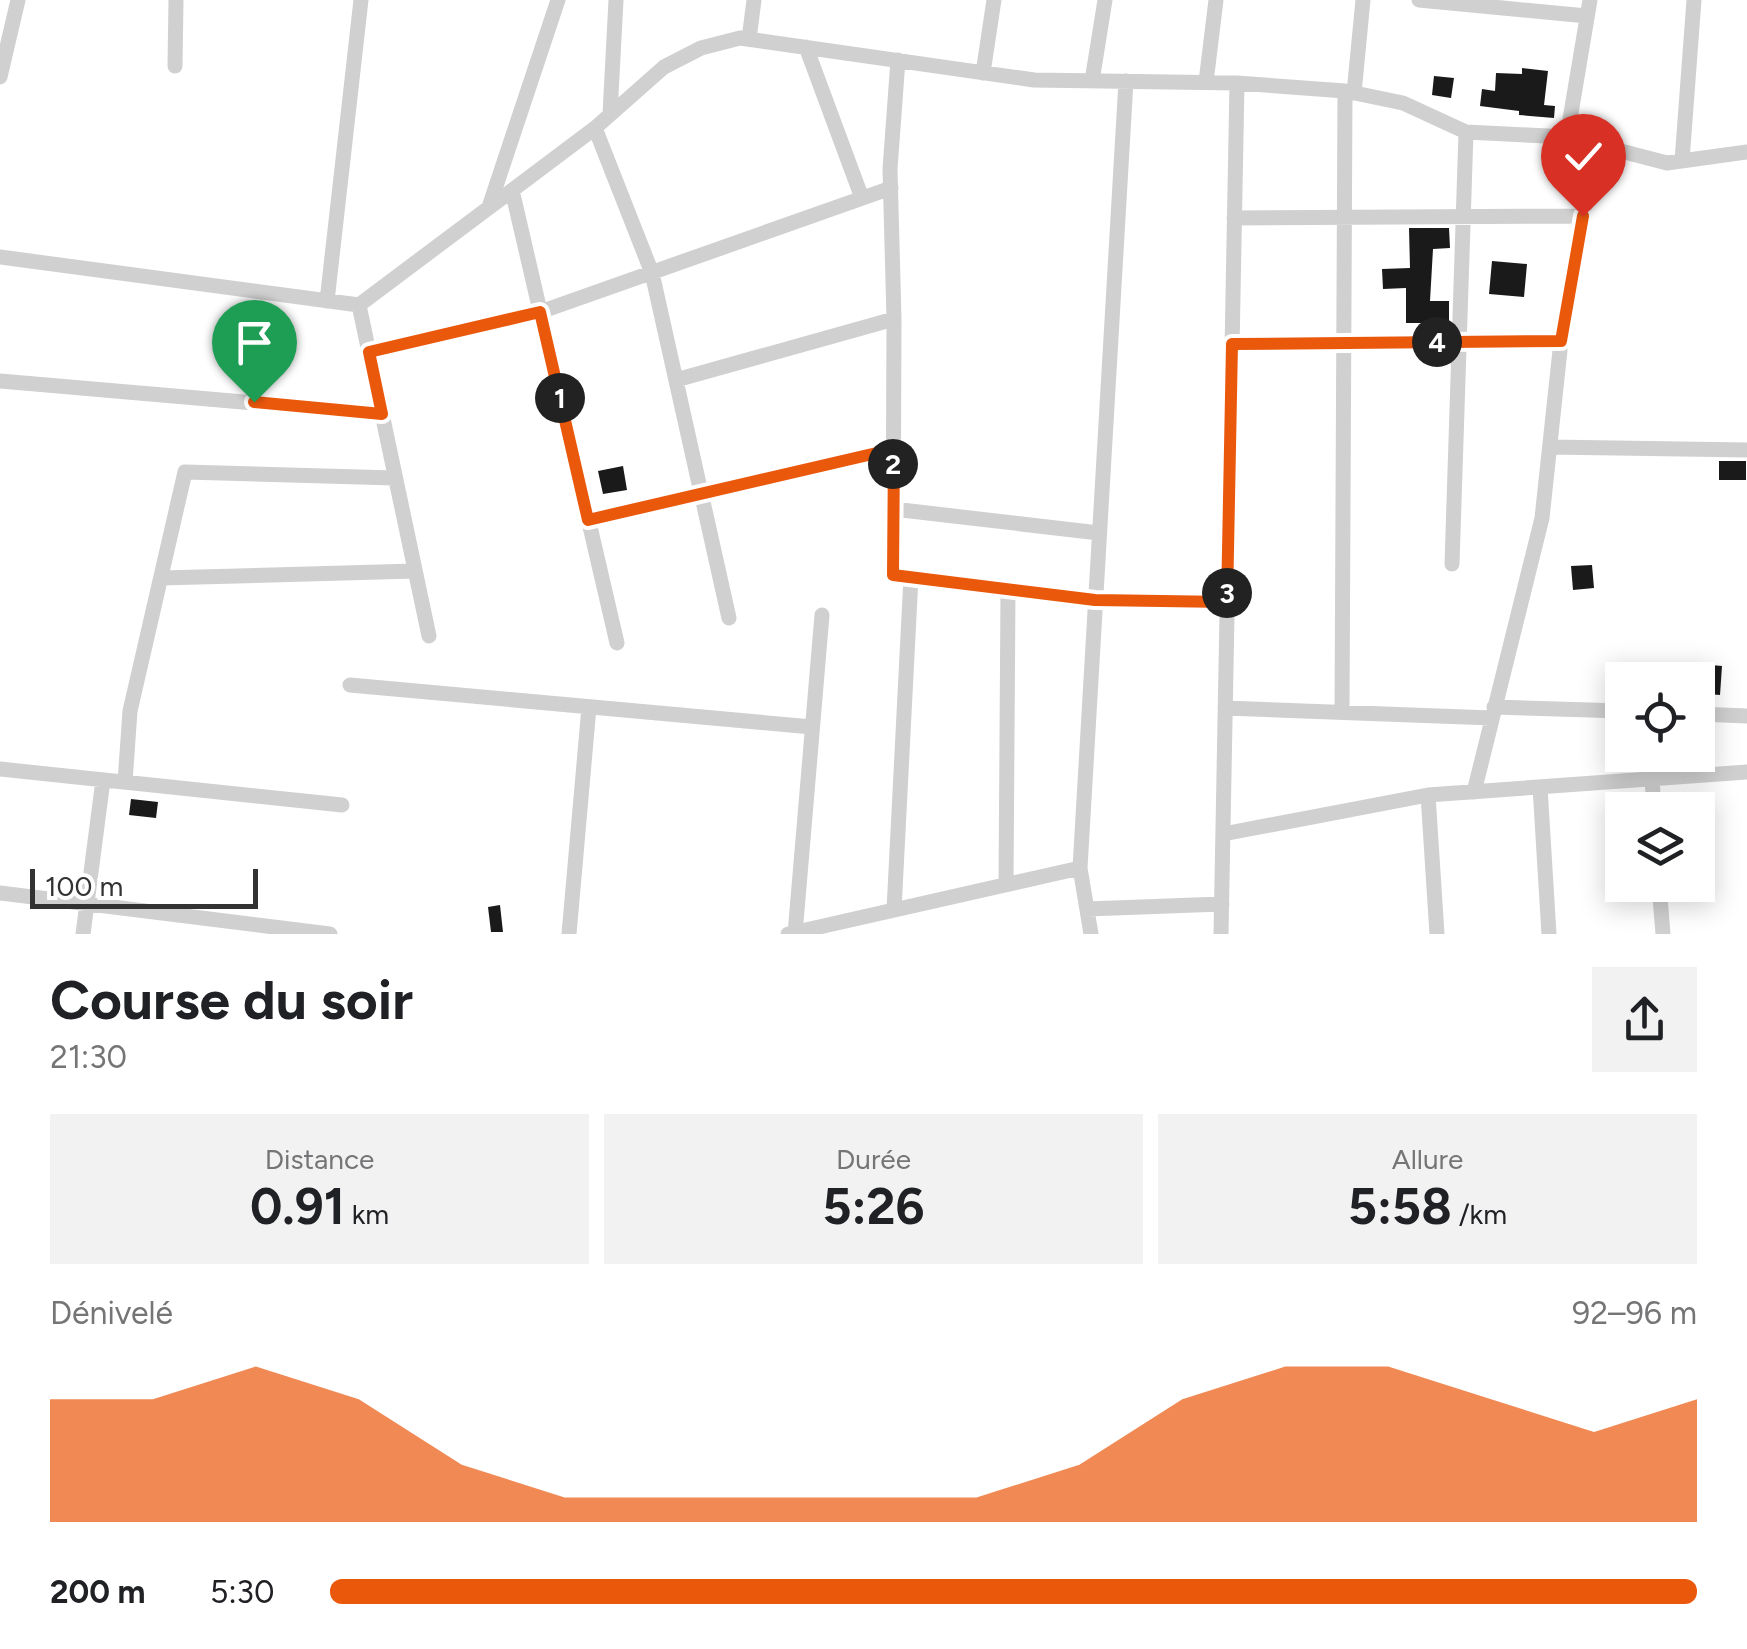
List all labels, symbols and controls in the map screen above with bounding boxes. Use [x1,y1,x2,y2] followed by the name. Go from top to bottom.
[1541,114,1626,217] pin
[1556,129,1611,184] icon: check
[212,300,297,403] pin
[227,315,282,370] icon: arrive
[1412,317,1462,367] pin: 4
[1428,325,1446,359] text: 4
[535,373,585,423] pin: 1
[554,381,566,415] text: 1
[868,439,918,489] pin: 2
[885,447,901,481] text: 2
[1202,568,1252,618] pin: 3
[1219,576,1235,610] text: 3
[1605,662,1715,902] map controls
[1605,662,1715,772] button: locate
[1605,792,1715,902] button: layers
[30,864,258,908] scale bar
[45,869,123,903] text: 100 m
[50,967,413,1033] text: Course du soir
[1592,967,1697,1072] button: share
[50,1038,127,1076] text: 21:30
[265,1142,374,1176] text: Distance
[836,1142,911,1176] text: Durée
[1392,1142,1463,1176] text: Allure
[250,1176,345,1237] text: 0.91
[822,1176,925,1237] text: 5:26
[1348,1176,1452,1237] text: 5:58
[345,1197,389,1231] text: km
[1452,1197,1507,1231] text: /km
[50,1294,173,1332] text: Dénivelé
[1572,1294,1697,1332] text: 92–96 m
[50,1573,146,1611] text: 200 m
[210,1573,274,1611] text: 5:30

